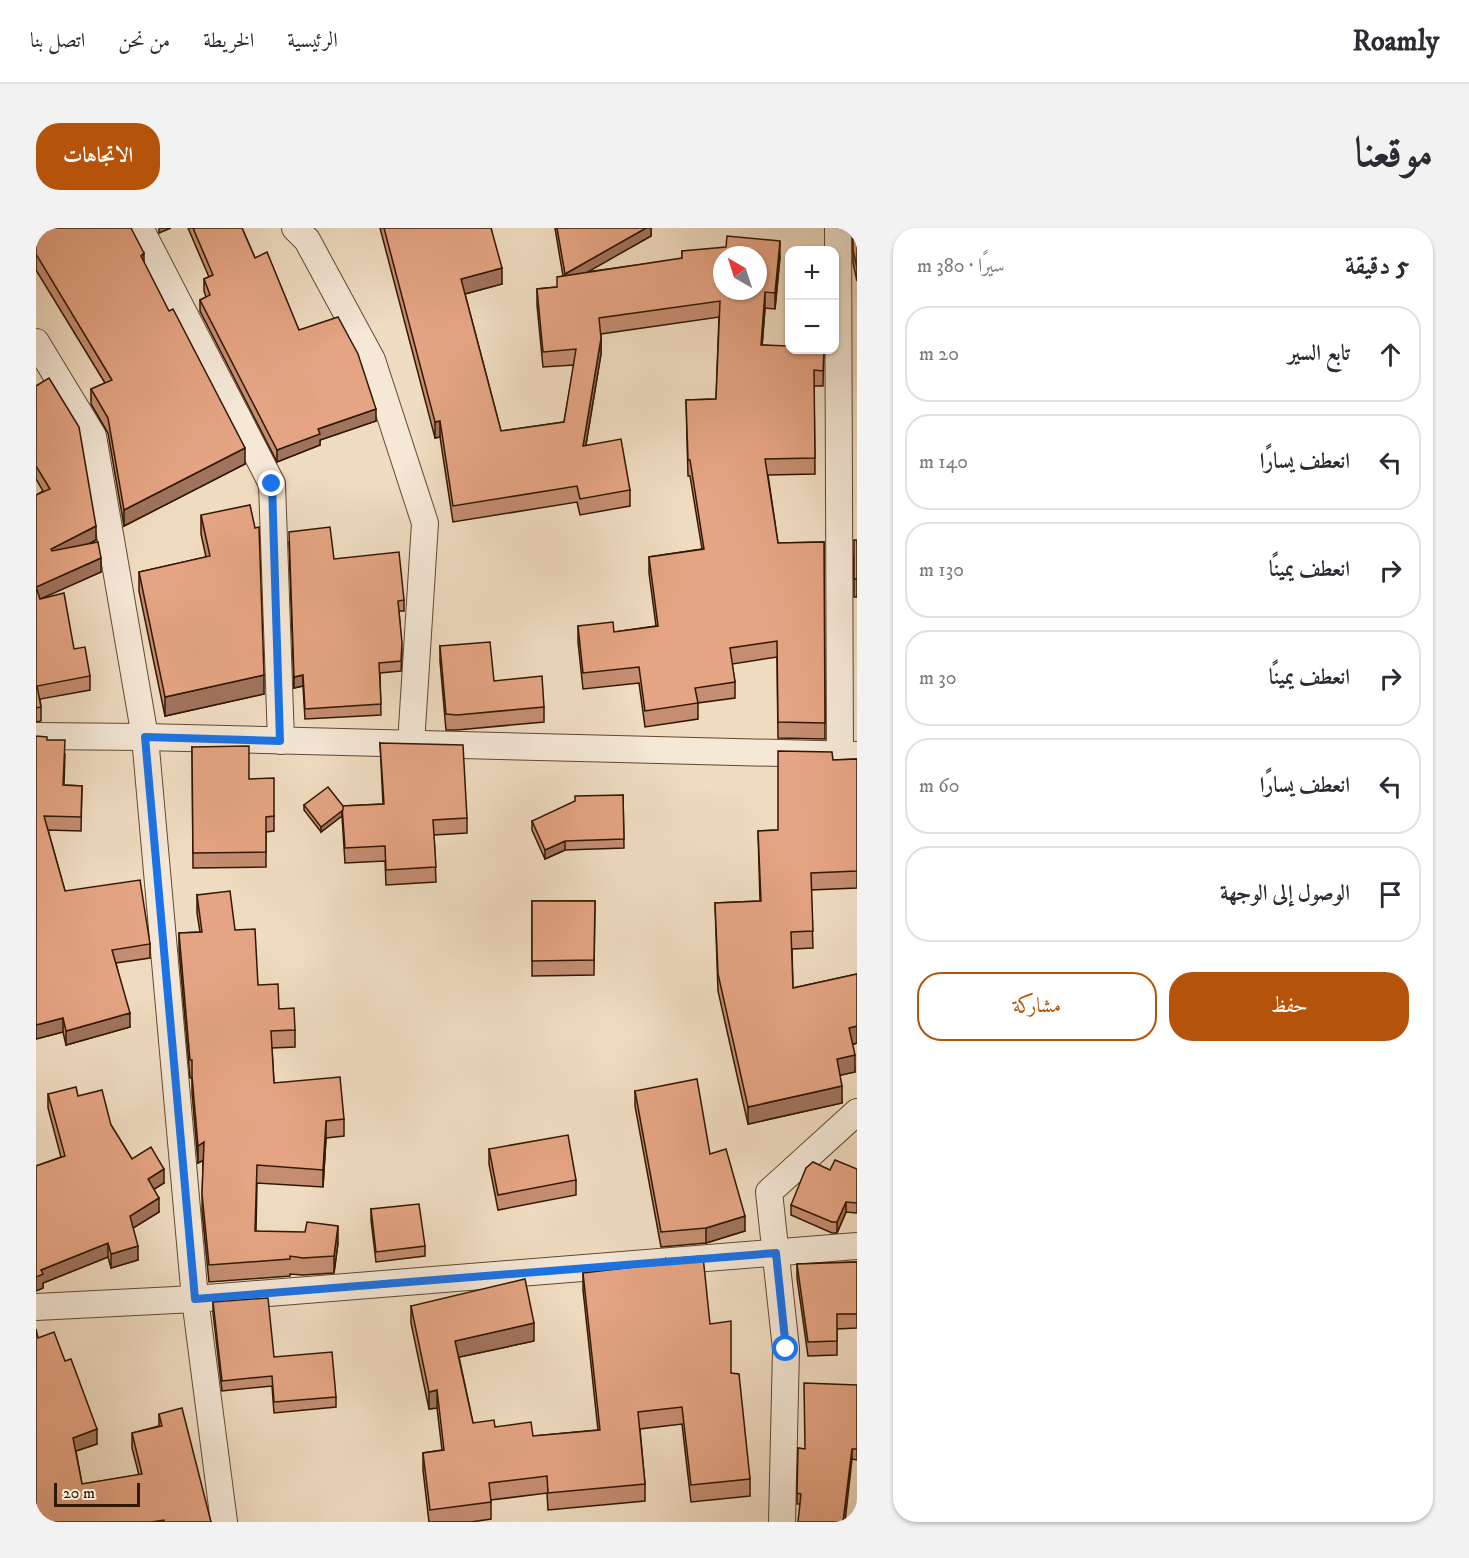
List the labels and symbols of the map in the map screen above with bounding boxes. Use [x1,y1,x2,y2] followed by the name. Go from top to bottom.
[713,246,767,300] north arrow
[258,470,284,496] route end
[772,1335,798,1361] route start
[54,1480,140,1508] scale bar

